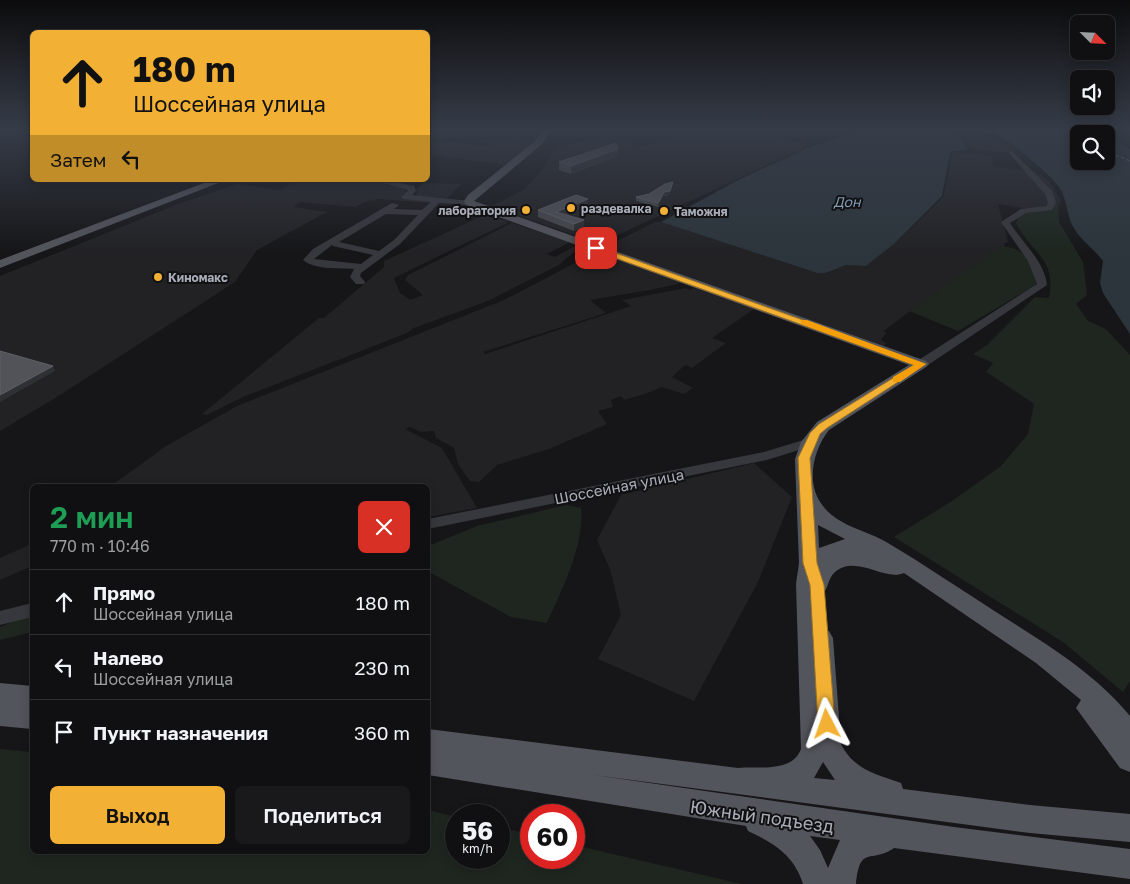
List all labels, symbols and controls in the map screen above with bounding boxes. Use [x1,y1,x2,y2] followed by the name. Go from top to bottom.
[1070,15,1115,60] north arrow
[1070,15,1115,170] map controls
[133,48,236,90] text: 180 m
[50,50,115,115] icon: ahead
[1070,70,1115,115] button: sound
[133,90,326,117] text: Шоссейная улица
[1070,125,1115,170] button: search
[117,145,145,173] icon: left
[50,148,107,171] text: Затем
[832,193,862,210] water label: Дон
[581,201,651,216] place label: раздевалка
[565,202,577,214] marker: раздевалка
[438,203,516,218] place label: лаборатория
[520,204,532,216] marker: лаборатория
[674,204,728,219] place label: Таможня
[658,205,670,217] marker: Таможня
[575,227,617,269] pin
[582,234,610,262] icon: arrive
[168,270,228,285] place label: Киномакс
[152,271,164,283] marker: Киномакс
[553,465,685,507] street label: Шоссейная улица
[50,499,134,535] text: 2 мин
[358,501,410,553] button: close
[50,536,150,556] text: 770 m · 10:46
[93,581,155,604] text: Прямо
[50,588,78,616] icon: ahead
[356,591,410,614] text: 180 m
[93,604,233,624] text: Шоссейная улица
[93,646,163,669] text: Налево
[50,653,78,681] icon: left
[355,656,410,679] text: 230 m
[93,669,233,689] text: Шоссейная улица
[800,697,852,749] position arrow
[50,718,78,746] icon: arrive
[93,721,268,744] text: Пункт назначения
[354,721,410,744] text: 360 m
[50,786,225,844] button: Выход
[235,786,410,844] button: Поделиться
[689,795,835,837] street label: Южный подъезд
[520,804,585,869] speed limit sign: 60
[462,815,493,846] text: 56
[462,841,493,856] text: km/h

